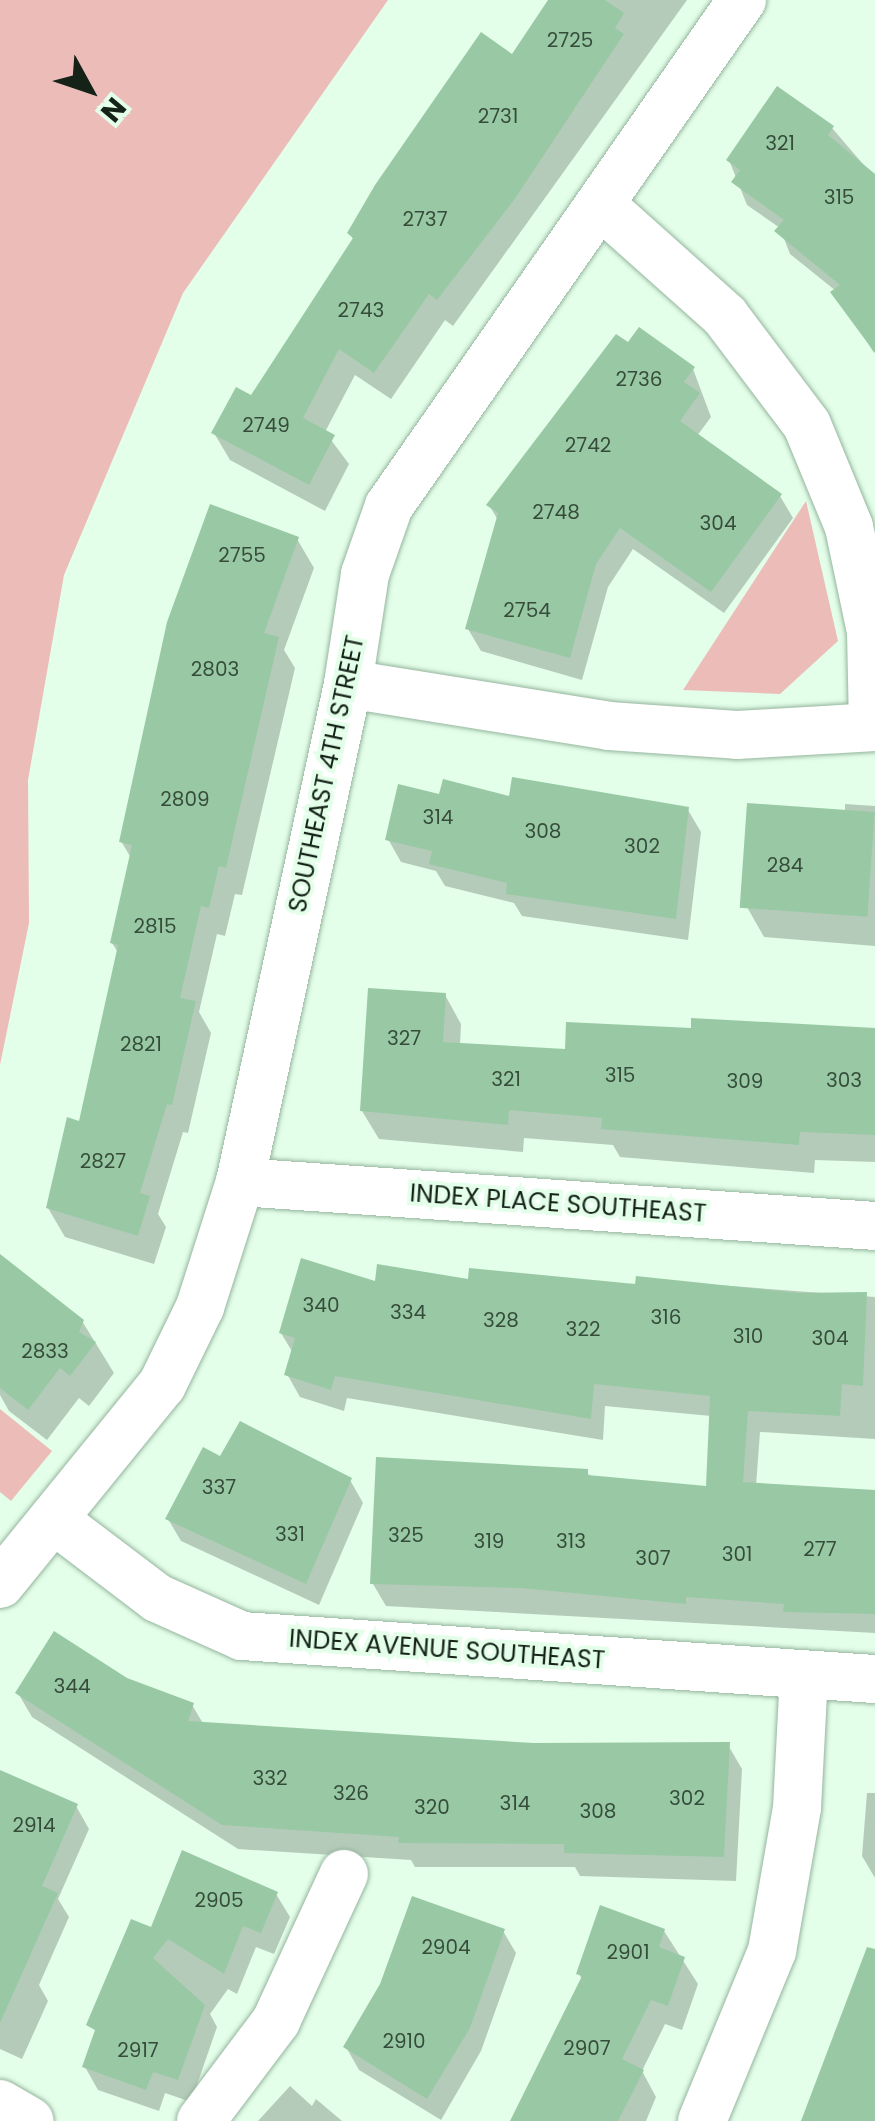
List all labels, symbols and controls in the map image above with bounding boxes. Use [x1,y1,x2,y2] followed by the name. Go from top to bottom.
[547,28,593,52] house number: 2725
[40,40,140,140] north arrow
[92,89,135,130] text: N
[478,104,518,128] house number: 2731
[765,131,795,155] house number: 321
[824,185,854,209] house number: 315
[402,207,448,231] house number: 2737
[338,298,384,322] house number: 2743
[616,367,662,391] house number: 2736
[242,413,290,437] house number: 2749
[565,433,611,457] house number: 2742
[532,500,580,524] house number: 2748
[700,511,736,535] house number: 304
[218,543,266,567] house number: 2755
[503,598,551,622] house number: 2754
[283,633,371,915] street label: SOUTHEAST 4TH STREET
[191,657,239,681] house number: 2803
[160,787,210,811] house number: 2809
[423,805,453,829] house number: 314
[525,819,561,843] house number: 308
[624,834,660,858] house number: 302
[767,853,803,877] house number: 284
[133,914,177,938] house number: 2815
[387,1026,421,1050] house number: 327
[120,1032,162,1056] house number: 2821
[605,1063,635,1087] house number: 315
[491,1067,521,1091] house number: 321
[826,1068,862,1092] house number: 303
[727,1069,763,1093] house number: 309
[80,1149,126,1173] house number: 2827
[409,1179,707,1229] street label: INDEX PLACE SOUTHEAST
[303,1293,339,1317] house number: 340
[390,1300,426,1324] house number: 334
[651,1305,681,1329] house number: 316
[483,1308,519,1332] house number: 328
[566,1317,600,1341] house number: 322
[733,1324,763,1348] house number: 310
[812,1326,848,1350] house number: 304
[21,1339,69,1363] house number: 2833
[202,1475,236,1499] house number: 337
[275,1522,305,1546] house number: 331
[388,1523,424,1547] house number: 325
[474,1529,504,1553] house number: 319
[556,1529,586,1553] house number: 313
[803,1537,837,1561] house number: 277
[722,1542,752,1566] house number: 301
[635,1546,671,1570] house number: 307
[288,1624,606,1676] street label: INDEX AVENUE SOUTHEAST
[54,1674,90,1698] house number: 344
[252,1766,288,1790] house number: 332
[333,1781,369,1805] house number: 326
[669,1786,705,1810] house number: 302
[500,1791,530,1815] house number: 314
[414,1795,450,1819] house number: 320
[580,1799,616,1823] house number: 308
[12,1813,56,1837] house number: 2914
[194,1888,244,1912] house number: 2905
[421,1935,471,1959] house number: 2904
[606,1940,650,1964] house number: 2901
[382,2029,426,2053] house number: 2910
[563,2036,611,2060] house number: 2907
[117,2038,159,2062] house number: 2917

